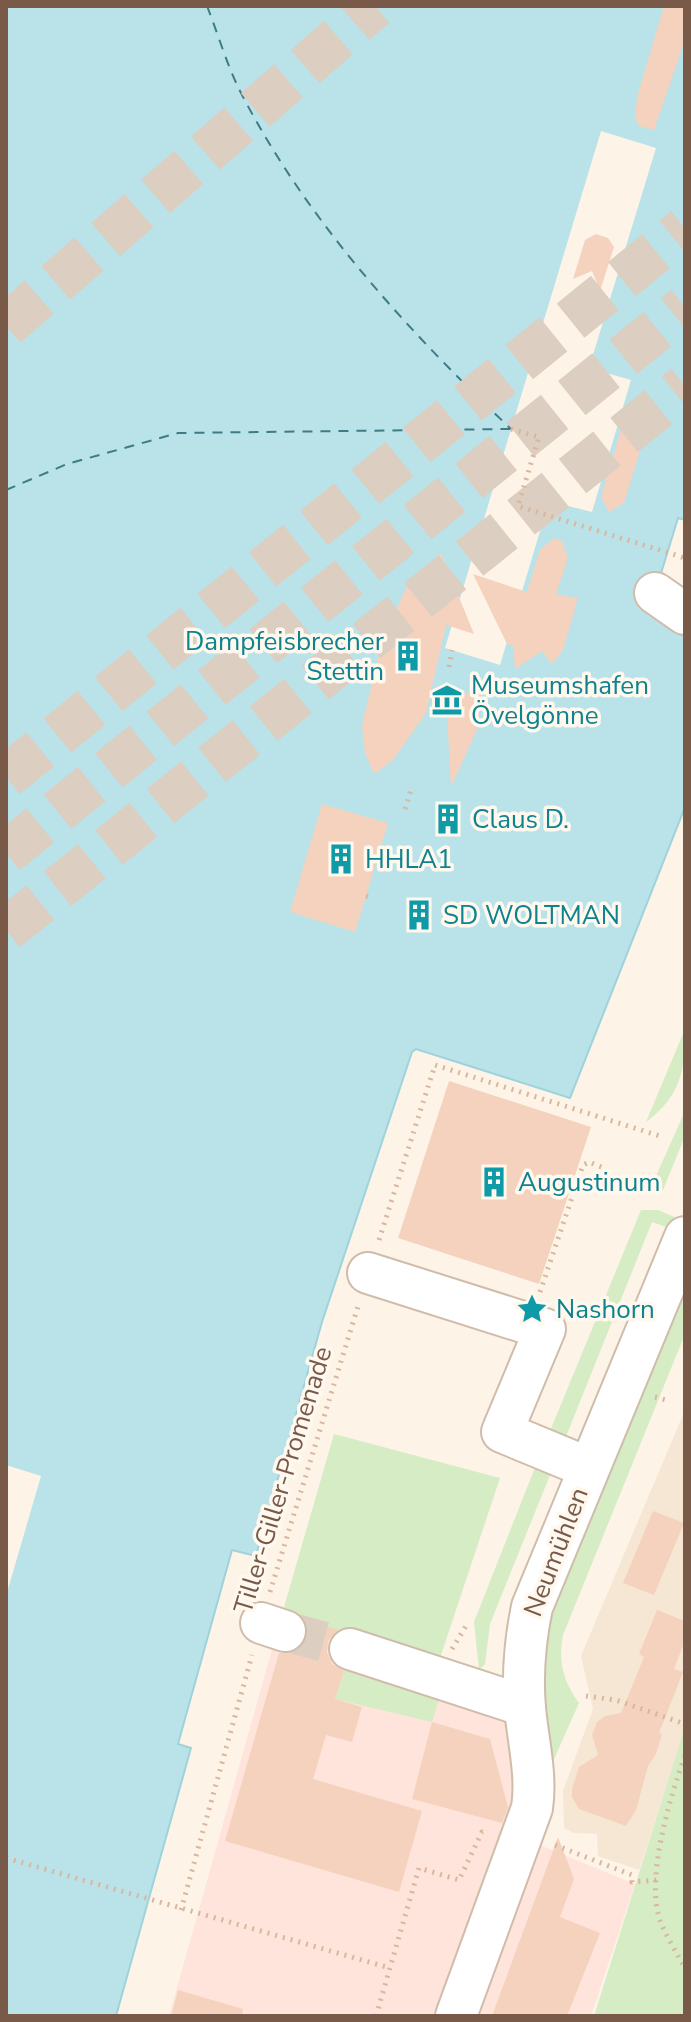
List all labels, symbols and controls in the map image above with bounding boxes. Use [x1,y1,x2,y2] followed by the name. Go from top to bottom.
[185,624,385,689] place label: Dampfeisbrecher Stettin
[391,639,425,673] building icon: Dampfeisbrecher Stettin
[471,668,649,733] place label: Museumshafen Övelgönne
[430,683,464,717] museum icon: Museumshafen Övelgönne
[431,802,465,836] building icon: Claus D.
[472,802,569,837] place label: Claus D.
[324,842,358,876] building icon: HHLA1
[365,842,453,877] place label: HHLA1
[402,898,436,932] building icon: SD WOLTMAN
[443,898,620,933] place label: SD WOLTMAN
[477,1165,511,1199] building icon: Augustinum
[518,1165,660,1200] place label: Augustinum
[515,1292,549,1326] place icon: Nashorn
[556,1292,655,1327] place label: Nashorn
[226,1342,340,1618] street label: Tiller-Giller-Promenade
[515,1483,597,1621] street label: Neumühlen

